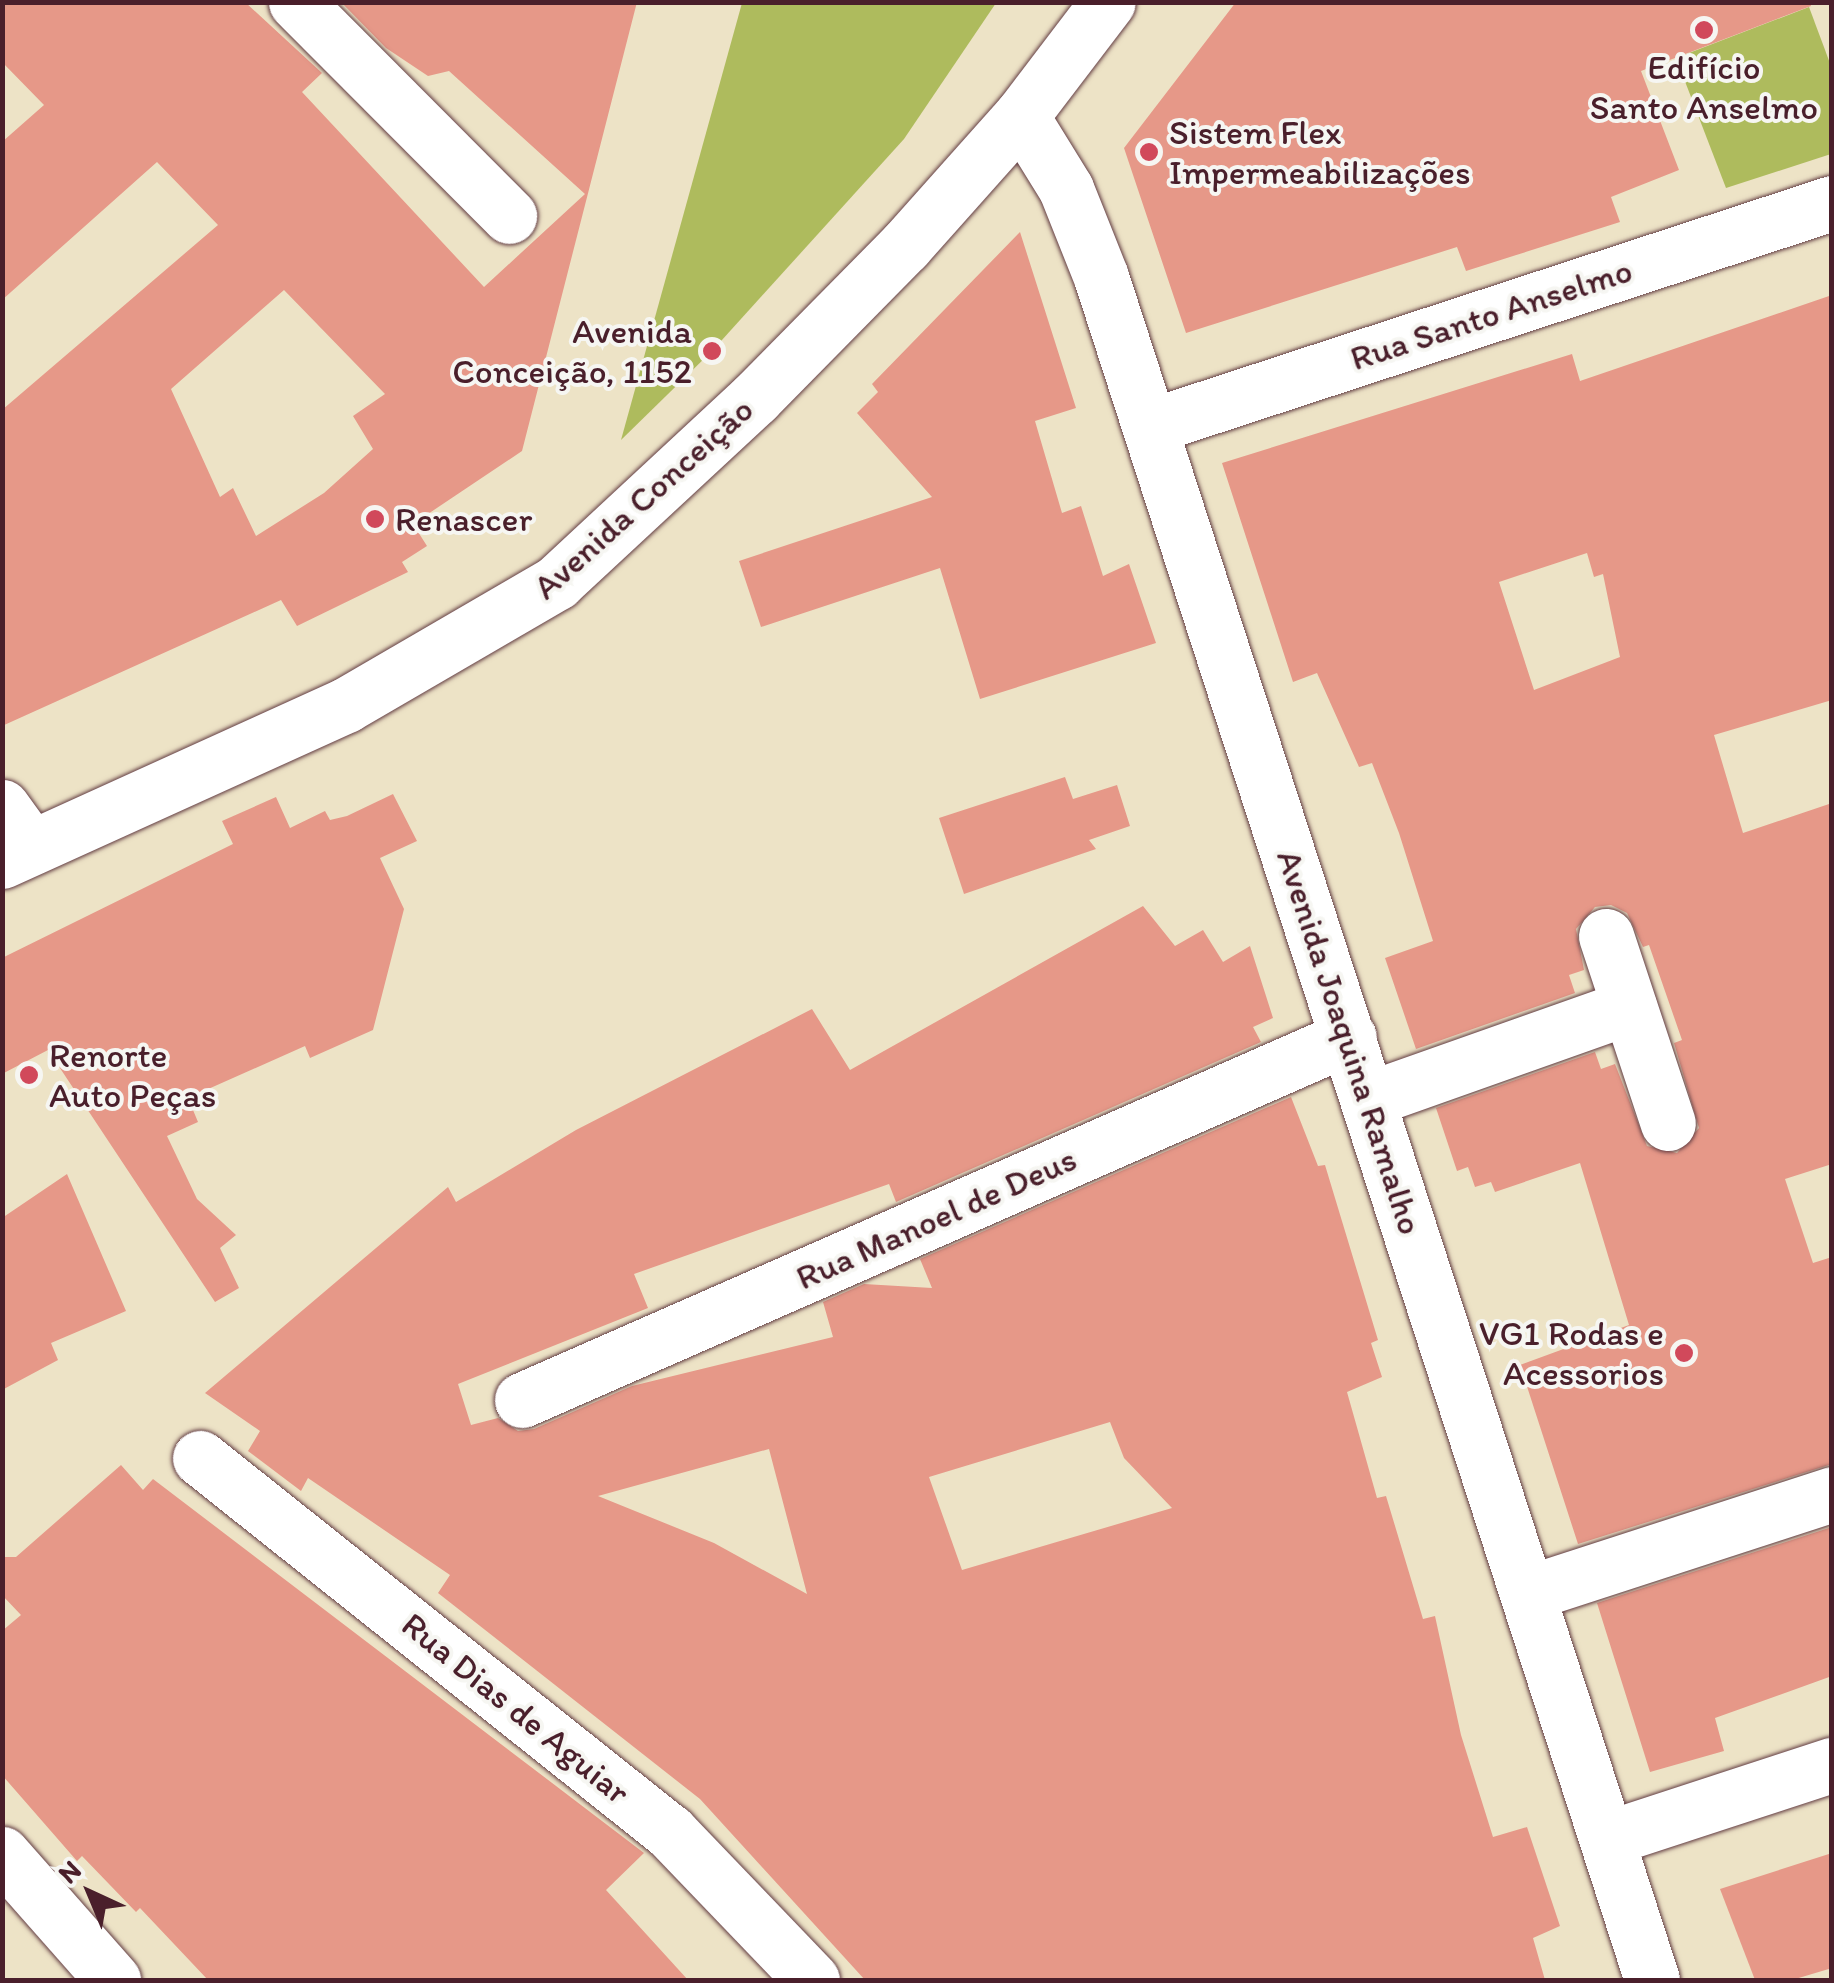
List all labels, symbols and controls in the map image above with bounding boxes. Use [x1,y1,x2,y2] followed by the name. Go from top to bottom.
[1693,19,1715,41] marker: Edifício Santo Anselmo
[1590,46,1818,128] place label: Edifício Santo Anselmo
[1169,111,1471,193] place label: Sistem Flex Impermeabilizações
[1138,141,1160,163] marker: Sistem Flex Impermeabilizações
[1345,249,1637,379] street label: Rua Santo Anselmo
[452,310,692,392] place label: Avenida Conceição, 1152
[701,340,723,362] marker: Avenida Conceição, 1152
[524,388,762,608] street label: Avenida Conceição
[395,498,532,540] place label: Renascer
[364,508,386,530] marker: Renascer
[1268,845,1432,1239] street label: Avenida Joaquina Ramalho
[49,1034,214,1116] place label: Renorte Auto Peças
[18,1064,40,1086] marker: Renorte Auto Peças
[790,1137,1082,1299] street label: Rua Manoel de Deus
[1480,1312,1664,1394] place label: VG1 Rodas e Acessorios
[1673,1342,1695,1364] marker: VG1 Rodas e Acessorios
[393,1603,639,1813] street label: Rua Dias de Aguiar
[40,1843,140,1943] north arrow
[51,1853,88,1890] text: N

